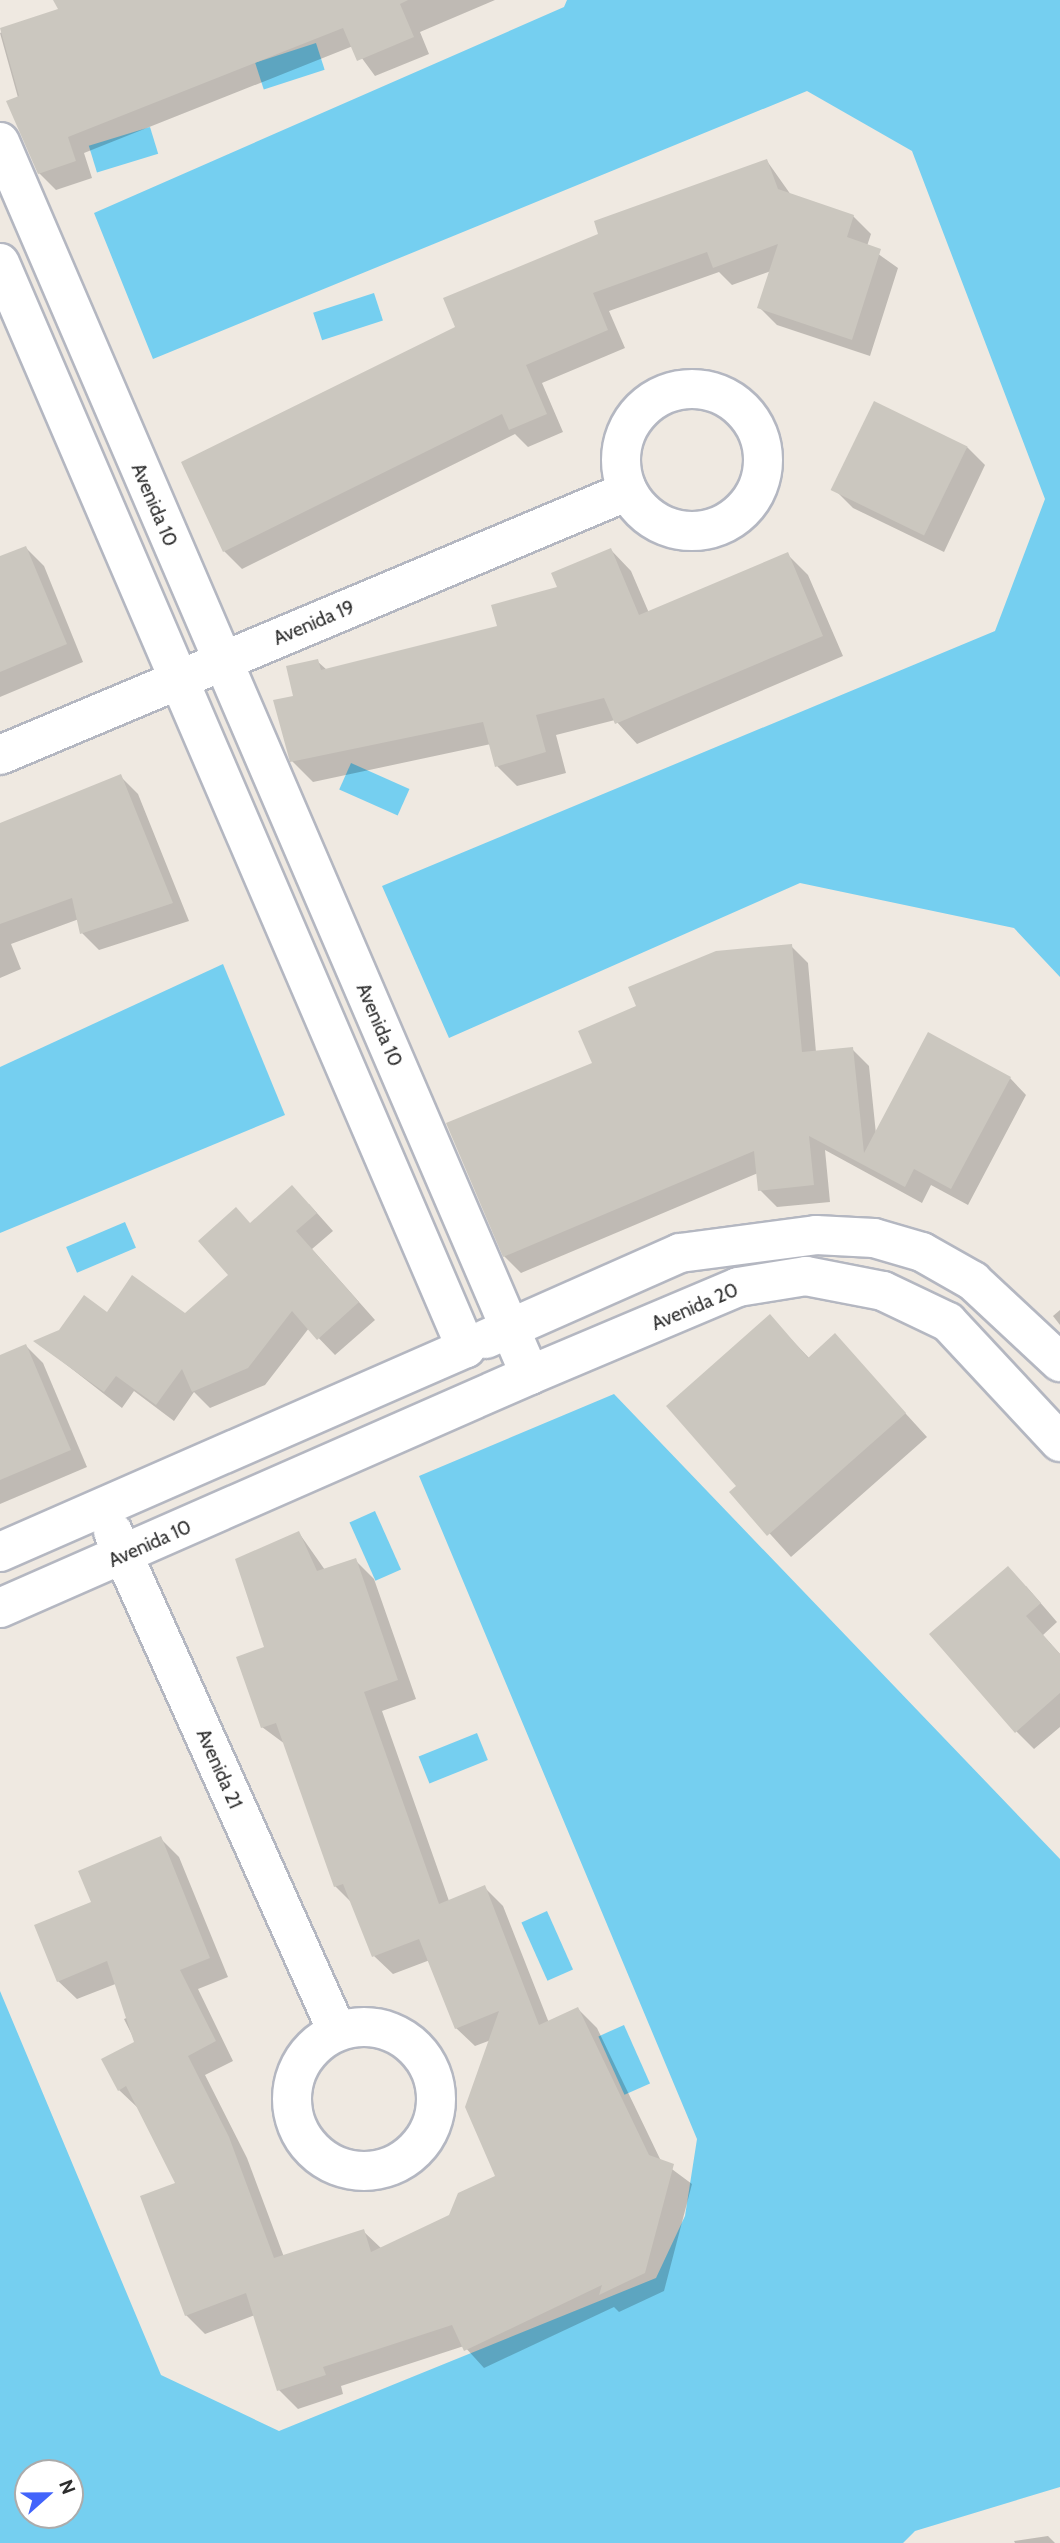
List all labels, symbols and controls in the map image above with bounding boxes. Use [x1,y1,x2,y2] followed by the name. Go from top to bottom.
[126,460,182,550] street label: Avenida 10
[270,596,358,650] street label: Avenida 19
[351,980,407,1070] street label: Avenida 10
[648,1279,742,1335] street label: Avenida 20
[105,1516,195,1572] street label: Avenida 10
[191,1726,247,1812] street label: Avenida 21
[14,2459,84,2529] north arrow
[54,2477,80,2497] text: N

